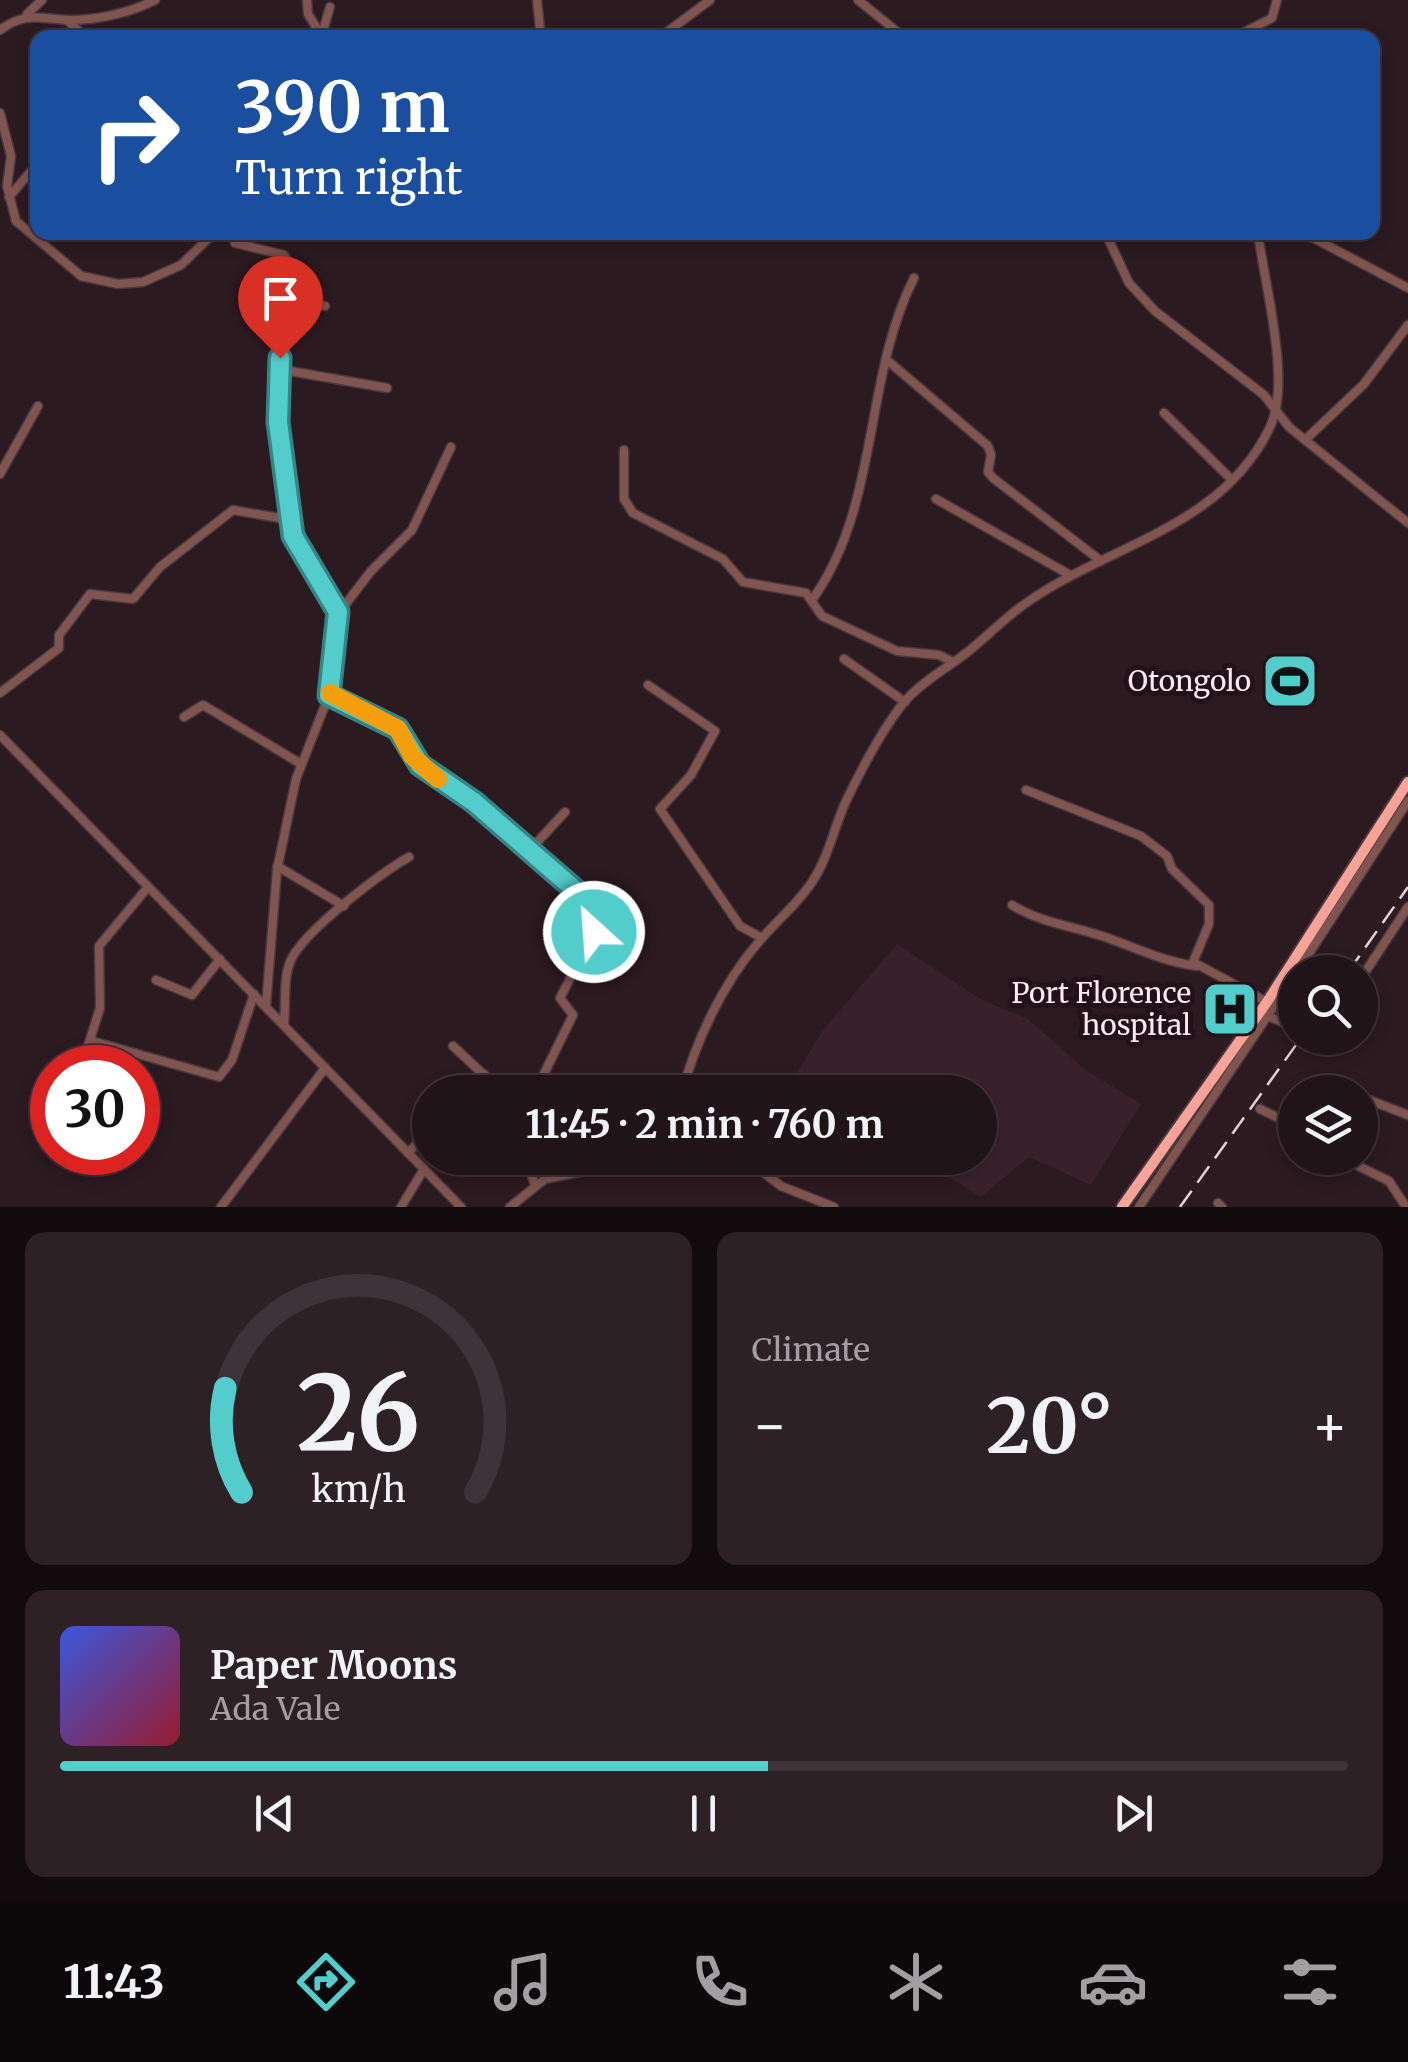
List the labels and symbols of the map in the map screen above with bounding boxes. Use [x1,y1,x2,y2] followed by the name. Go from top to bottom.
[238,256,323,359] pin
[1260,651,1320,711] sports icon: Otongolo
[1128,663,1251,699] place label: Otongolo
[542,880,646,984] position arrow
[1012,975,1191,1043] place label: Port Florence hospital
[1200,979,1260,1039] hospital icon: Port Florence hospital
[30,1045,160,1175] speed limit sign: 30

